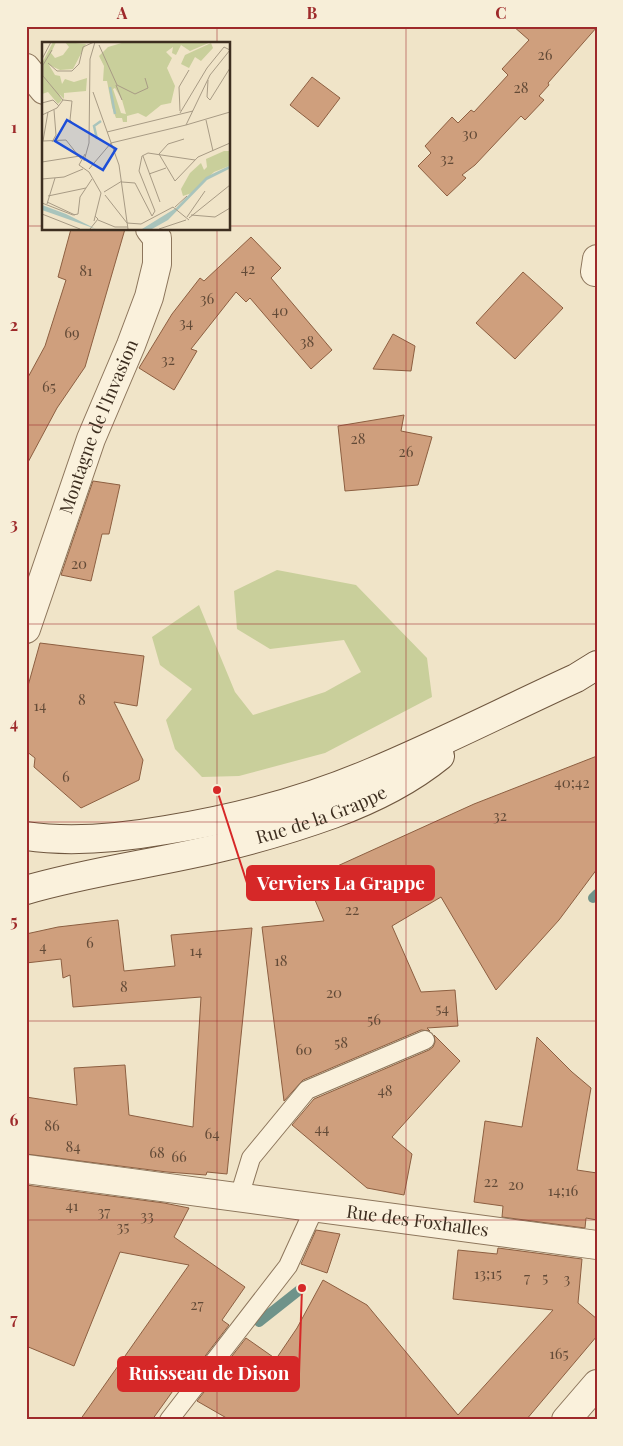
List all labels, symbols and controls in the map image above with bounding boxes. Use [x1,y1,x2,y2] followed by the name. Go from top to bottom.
[116,2,128,23] text: A
[307,2,318,23] text: B
[495,2,507,23] text: C
[42,42,230,230] inset map
[538,44,553,64] house number: 26
[514,77,529,97] house number: 28
[11,116,17,137] text: 1
[462,123,478,143] house number: 30
[440,148,454,168] house number: 32
[241,258,255,278] house number: 42
[79,260,93,280] house number: 81
[200,288,214,308] house number: 36
[272,300,288,320] house number: 40
[179,312,193,332] house number: 34
[10,314,18,335] text: 2
[64,322,80,342] house number: 69
[300,331,314,351] house number: 38
[53,335,143,517] street label: Montagne de l'Invasion
[161,349,175,369] house number: 32
[42,376,56,396] house number: 65
[351,428,366,448] house number: 28
[399,441,414,461] house number: 26
[10,513,18,534] text: 3
[71,553,87,573] house number: 20
[78,689,86,709] house number: 8
[34,695,46,715] house number: 14
[10,712,18,733] text: 4
[62,766,70,786] house number: 6
[554,772,590,792] house number: 40;42
[253,780,390,849] street label: Rue de la Grappe
[493,805,507,825] house number: 32
[247,866,434,900] callout: Verviers La Grappe
[256,869,425,895] text: Verviers La Grappe
[345,899,359,919] house number: 22
[10,910,18,931] text: 5
[86,932,94,952] house number: 6
[39,936,47,956] house number: 4
[190,940,202,960] house number: 14
[274,950,288,970] house number: 18
[120,976,128,996] house number: 8
[326,982,342,1002] house number: 20
[435,998,449,1018] house number: 54
[367,1009,381,1029] house number: 56
[334,1032,348,1052] house number: 58
[296,1039,312,1059] house number: 60
[377,1080,393,1100] house number: 48
[10,1109,19,1130] text: 6
[44,1115,60,1135] house number: 86
[315,1118,329,1138] house number: 44
[204,1123,220,1143] house number: 64
[65,1136,81,1156] house number: 84
[149,1142,165,1162] house number: 68
[171,1146,187,1166] house number: 66
[484,1171,498,1191] house number: 22
[508,1174,524,1194] house number: 20
[548,1180,579,1200] house number: 14;16
[66,1195,79,1215] house number: 41
[345,1199,490,1241] street label: Rue des Foxhalles
[98,1201,110,1221] house number: 37
[140,1205,154,1225] house number: 33
[117,1216,130,1236] house number: 35
[474,1263,502,1283] house number: 13;15
[524,1267,530,1287] house number: 7
[542,1267,548,1287] house number: 5
[564,1268,571,1288] house number: 3
[190,1294,204,1314] house number: 27
[10,1308,18,1329] text: 7
[549,1343,569,1363] house number: 165
[118,1357,299,1391] callout: Ruisseau de Dison
[129,1359,290,1385] text: Ruisseau de Dison

